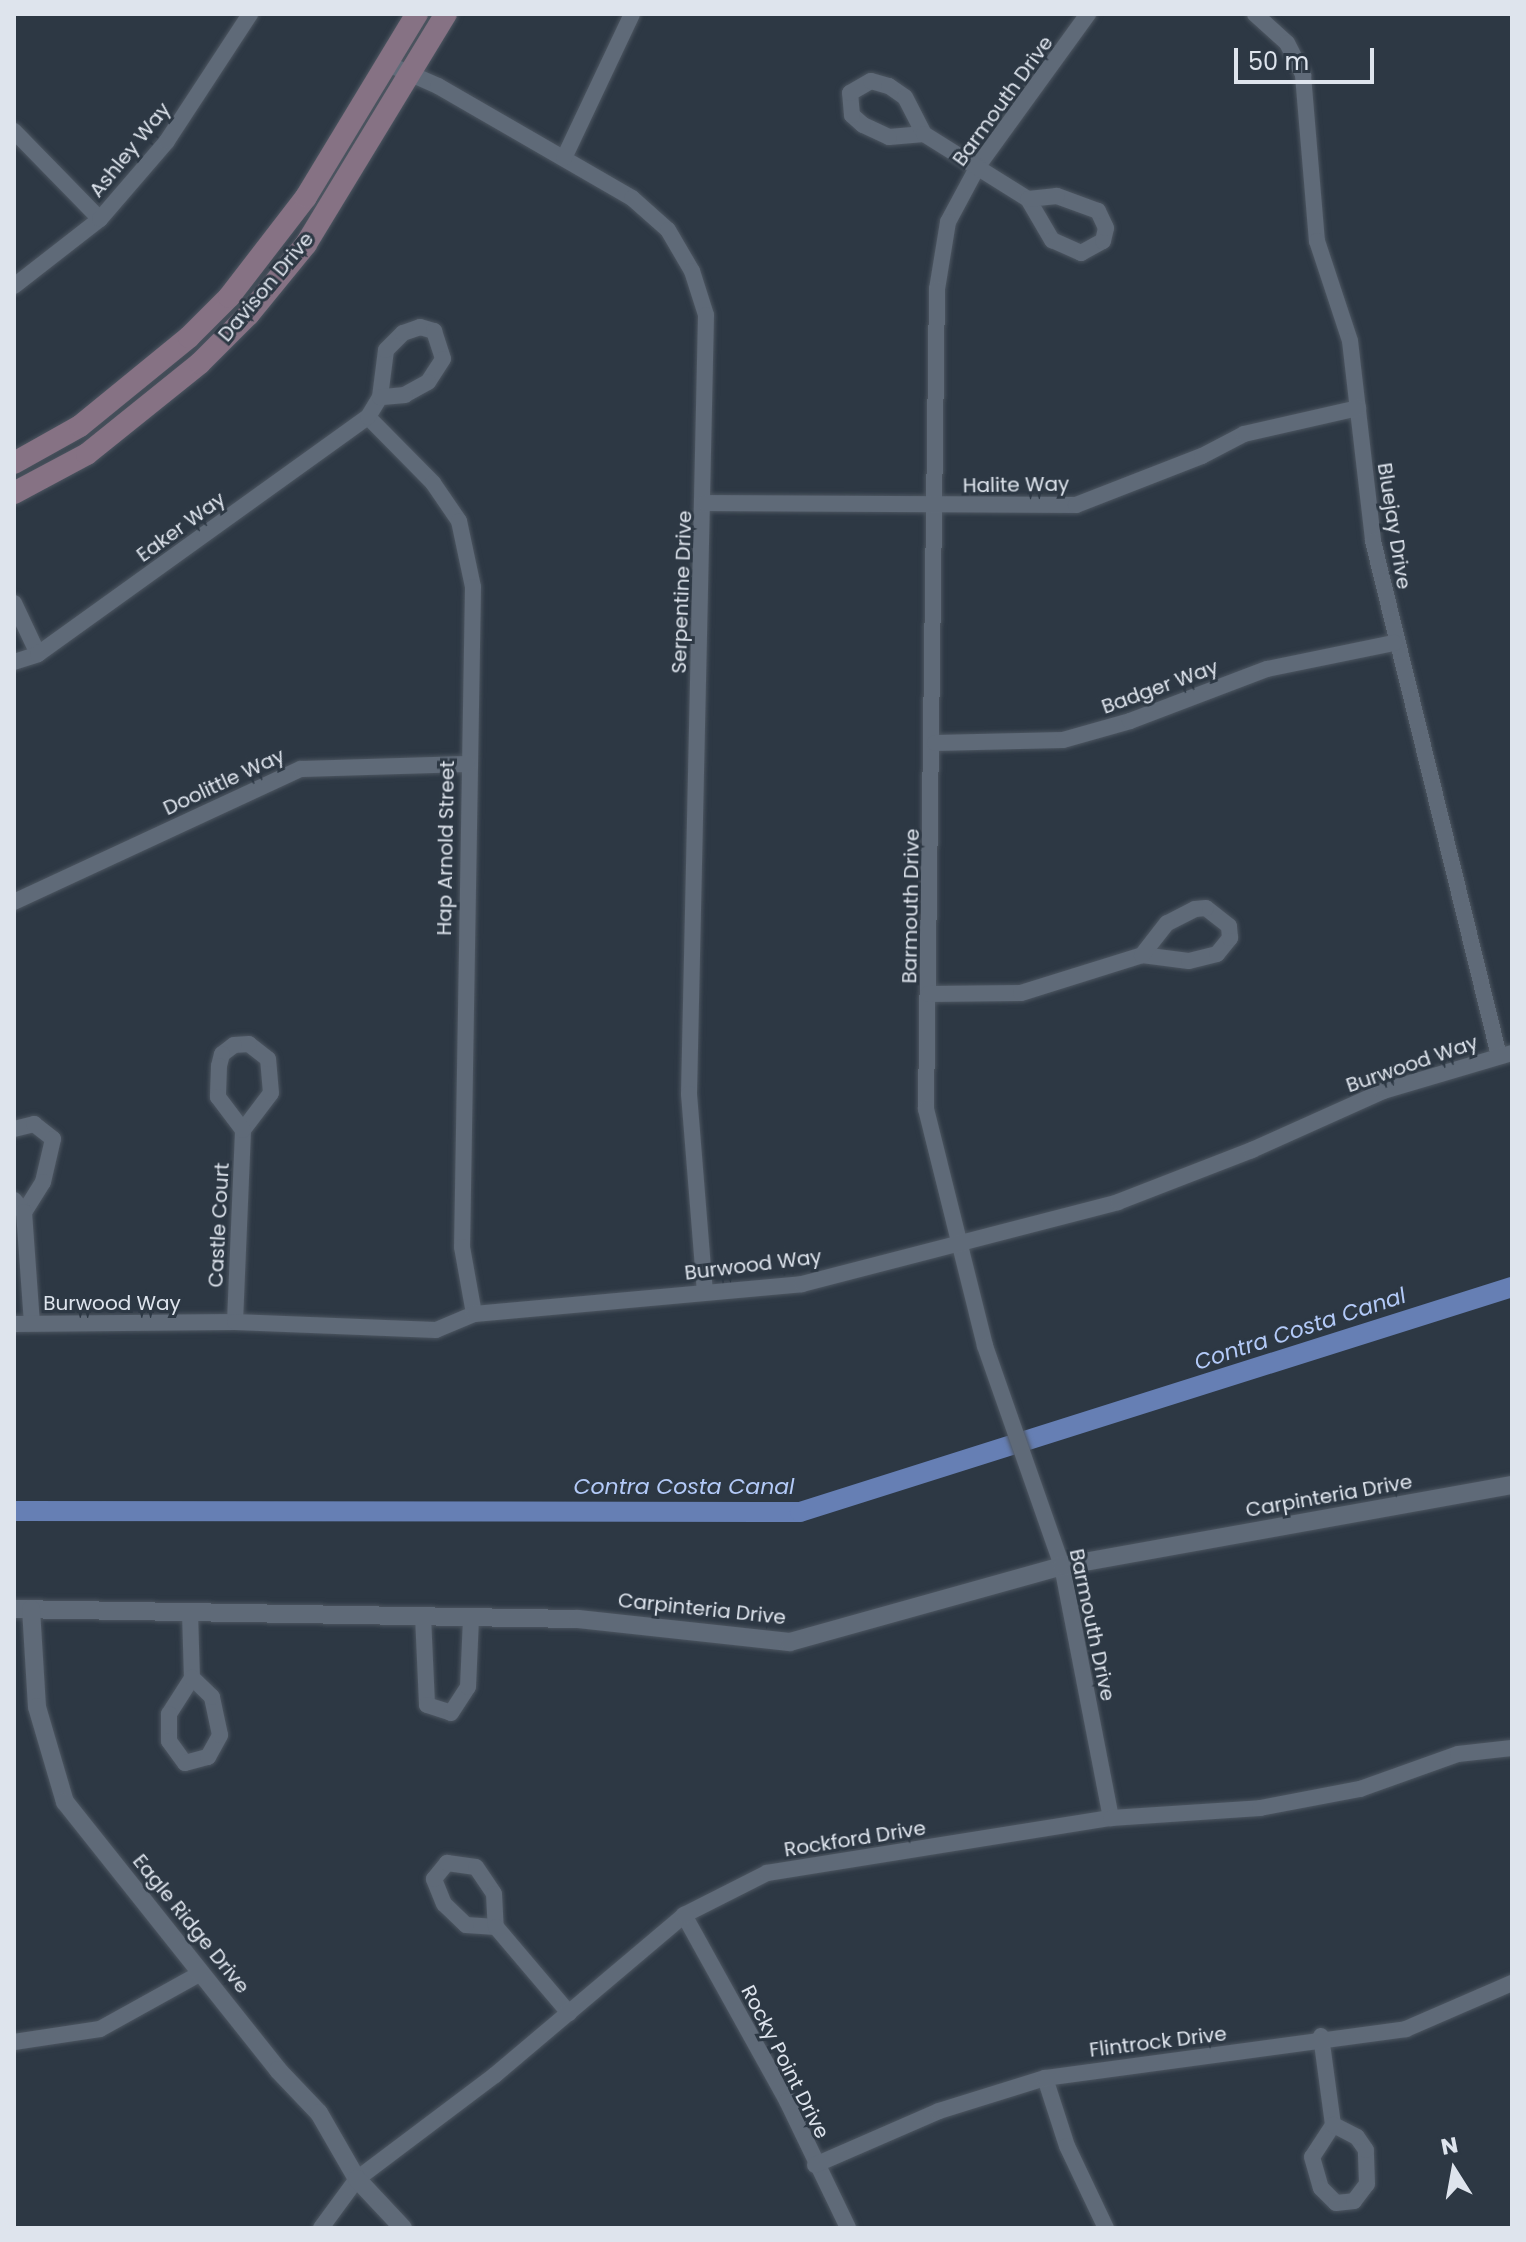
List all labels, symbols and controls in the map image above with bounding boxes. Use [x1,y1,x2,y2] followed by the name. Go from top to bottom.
[948,31,1058,171] street label: Barmouth Drive
[1238,32,1378,82] scale bar
[1248,45,1309,78] text: 50 m
[85,98,175,202] street label: Ashley Way
[213,227,319,347] street label: Davison Drive
[1372,461,1416,591] street label: Bluejay Drive
[963,472,1069,498] street label: Halite Way
[132,487,230,567] street label: Eaker Way
[667,510,697,674] street label: Serpentine Drive
[1098,655,1222,719] street label: Badger Way
[160,743,288,821] street label: Doolittle Way
[432,760,460,936] street label: Hap Arnold Street
[898,828,924,984] street label: Barmouth Drive
[1343,1030,1481,1098] street label: Burwood Way
[204,1162,234,1288] street label: Castle Court
[683,1245,823,1285] street label: Burwood Way
[1191,1282,1409,1376] water label: Contra Costa Canal
[43,1291,181,1315] street label: Burwood Way
[1244,1470,1414,1522] street label: Carpinteria Drive
[574,1474,794,1500] water label: Contra Costa Canal
[1064,1547,1120,1703] street label: Barmouth Drive
[617,1588,787,1630] street label: Carpinteria Drive
[782,1816,928,1862] street label: Rockford Drive
[128,1850,254,1998] street label: Eagle Ridge Drive
[736,1981,834,2143] street label: Rocky Point Drive
[1088,2022,1228,2062] street label: Flintrock Drive
[1438,2129,1460,2163] text: N
[1414,2130,1494,2210] north arrow

